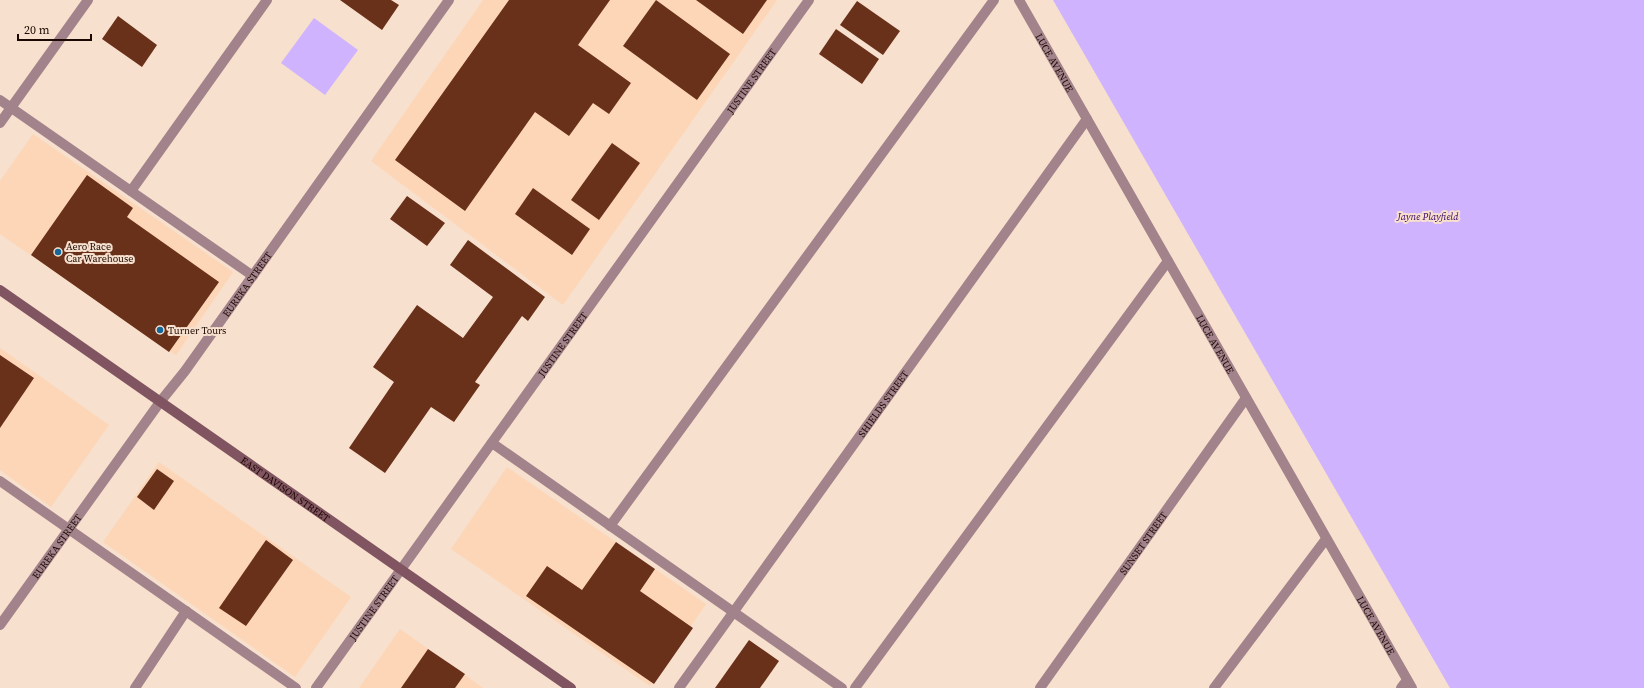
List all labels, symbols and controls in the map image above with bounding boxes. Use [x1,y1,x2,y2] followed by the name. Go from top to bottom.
[18,16,91,42] scale bar
[24,22,50,38] text: 20 m
[1033,31,1077,94] street label: LUCE AVENUE
[723,46,779,117] street label: JUSTINE STREET
[1396,210,1459,223] park label: Jayne Playfield
[66,240,133,265] place label: Aero Race Car Warehouse
[53,247,63,257] marker: Aero Race Car Warehouse
[219,249,274,319] street label: EUREKA STREET
[534,309,590,380] street label: JUSTINE STREET
[1193,312,1237,376] street label: LUCE AVENUE
[168,324,226,337] place label: Turner Tours
[155,325,165,335] marker: Turner Tours
[855,368,911,439] street label: SHIELDS STREET
[238,453,333,525] street label: EAST DAVISON STREET
[1116,509,1170,577] street label: SUNSET STREET
[29,511,84,581] street label: EUREKA STREET
[345,572,401,643] street label: JUSTINE STREET
[1354,593,1398,657] street label: LUCE AVENUE

